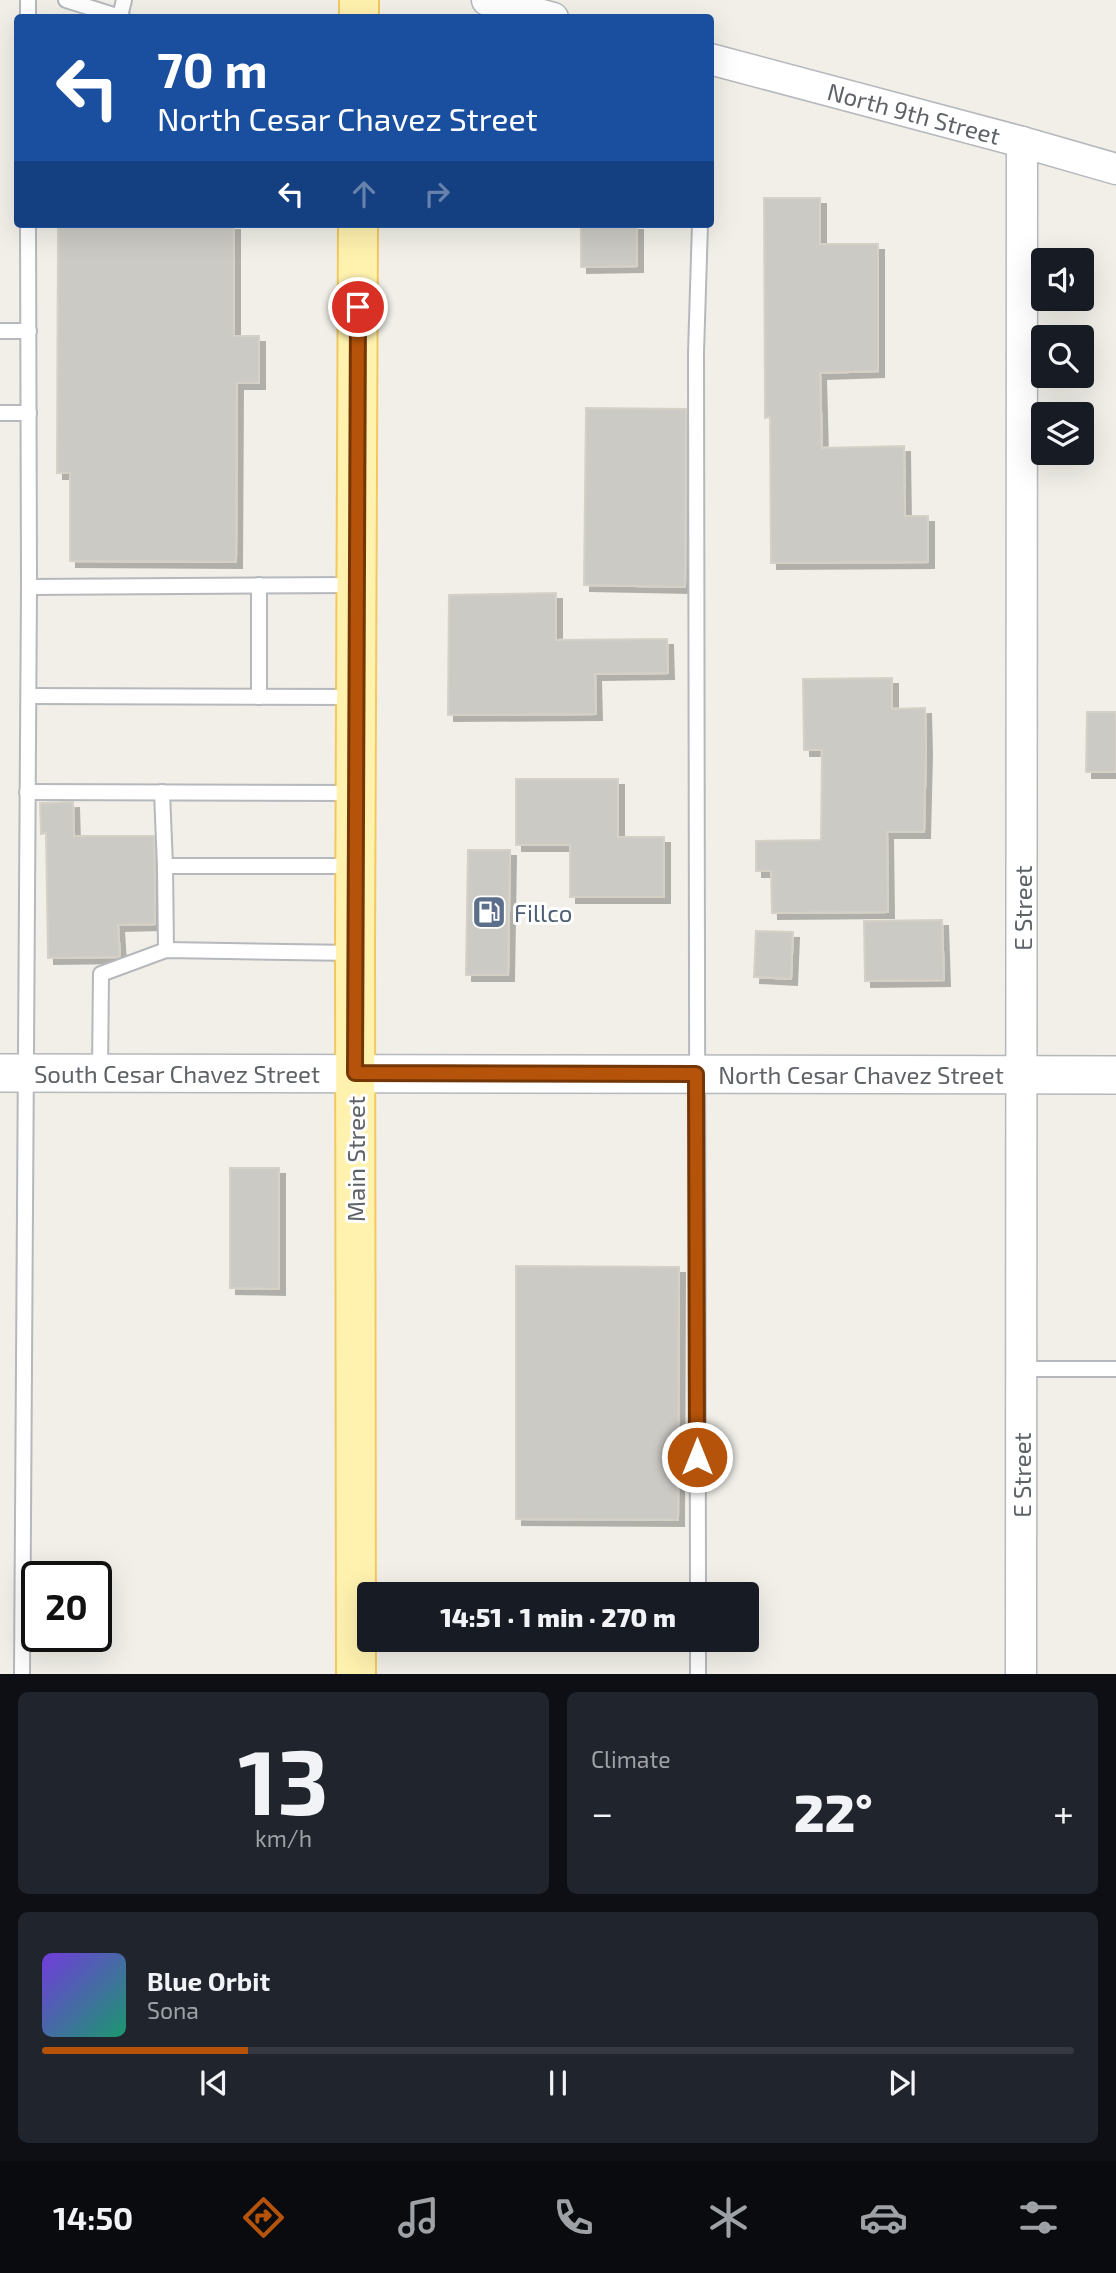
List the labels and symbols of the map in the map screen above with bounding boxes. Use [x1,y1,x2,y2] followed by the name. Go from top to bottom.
[825,76,1003,150] street label: North 9th Street
[328,277,388,337] pin
[1008,865,1037,951] street label: E Street
[470,893,508,931] fuel station icon: Fillco
[514,898,572,927] place label: Fillco
[34,1059,320,1088] street label: South Cesar Chavez Street
[718,1060,1004,1089] street label: North Cesar Chavez Street
[341,1096,370,1222] street label: Main Street
[660,1420,734,1494] position arrow
[1007,1432,1036,1518] street label: E Street
[21,1561,112,1652] speed limit sign: 20

